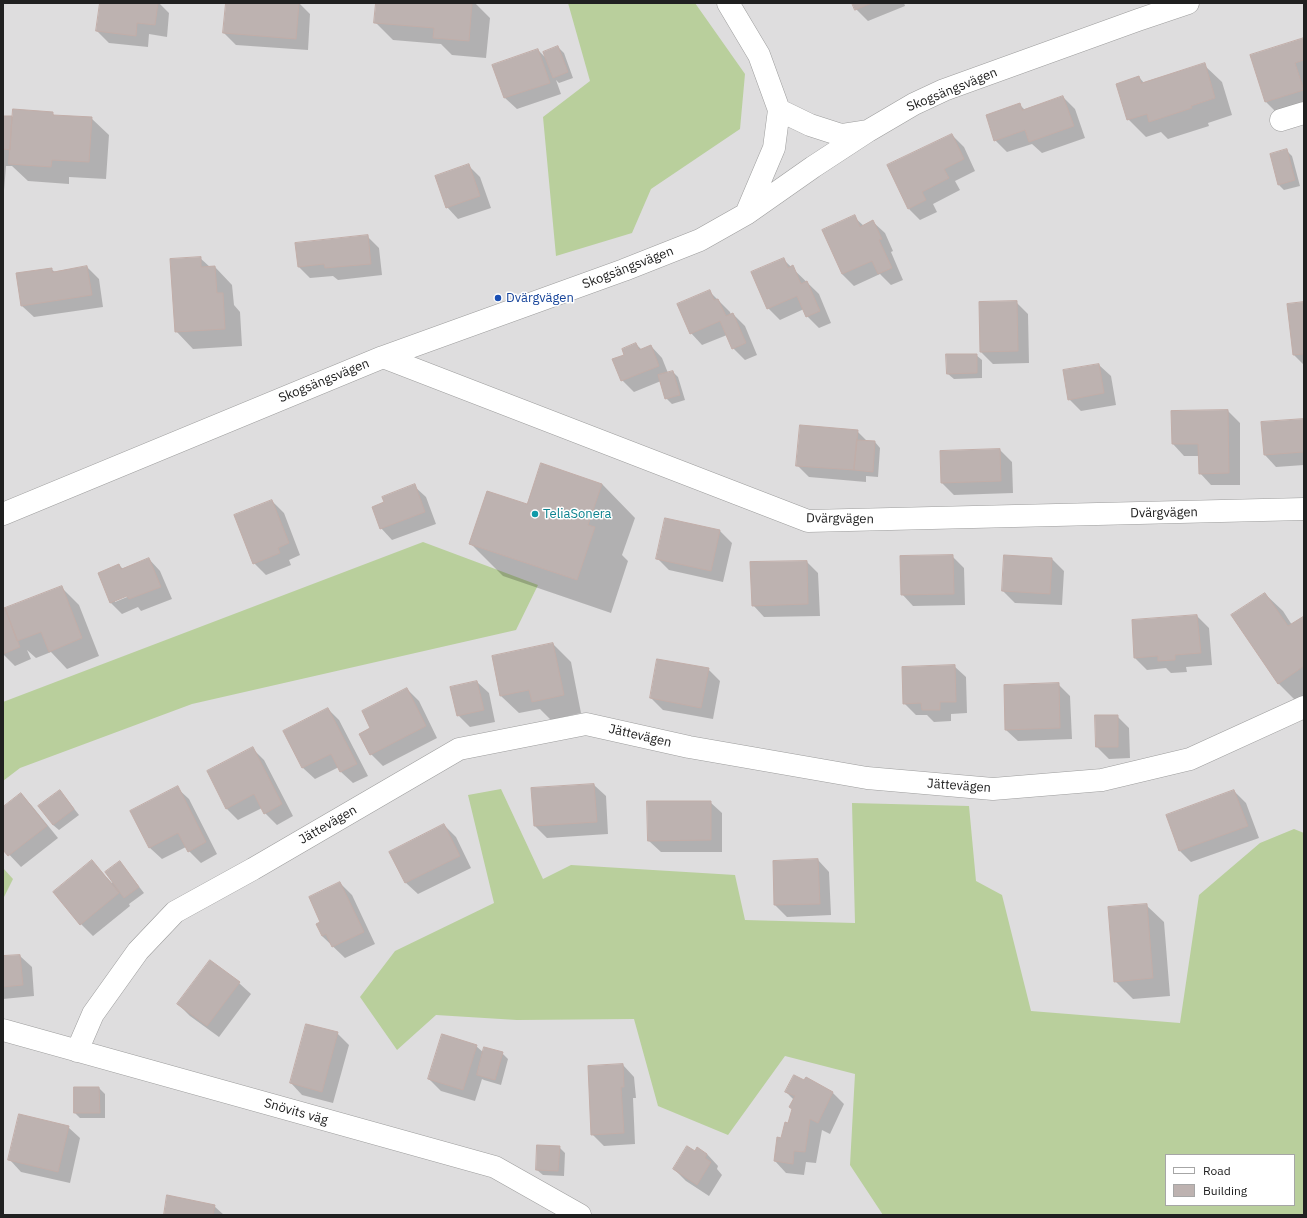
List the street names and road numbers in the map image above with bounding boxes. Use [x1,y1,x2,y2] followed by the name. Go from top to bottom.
[904,65,1000,115] street label: Skogsängsvägen
[580,243,676,293] street label: Skogsängsvägen
[276,356,372,406] street label: Skogsängsvägen
[1130,505,1198,521] street label: Dvärgvägen
[806,511,874,527] street label: Dvärgvägen
[607,721,673,751] street label: Jättevägen
[926,776,992,796] street label: Jättevägen
[296,802,360,848] street label: Jättevägen
[262,1095,330,1129] street label: Snövits väg

